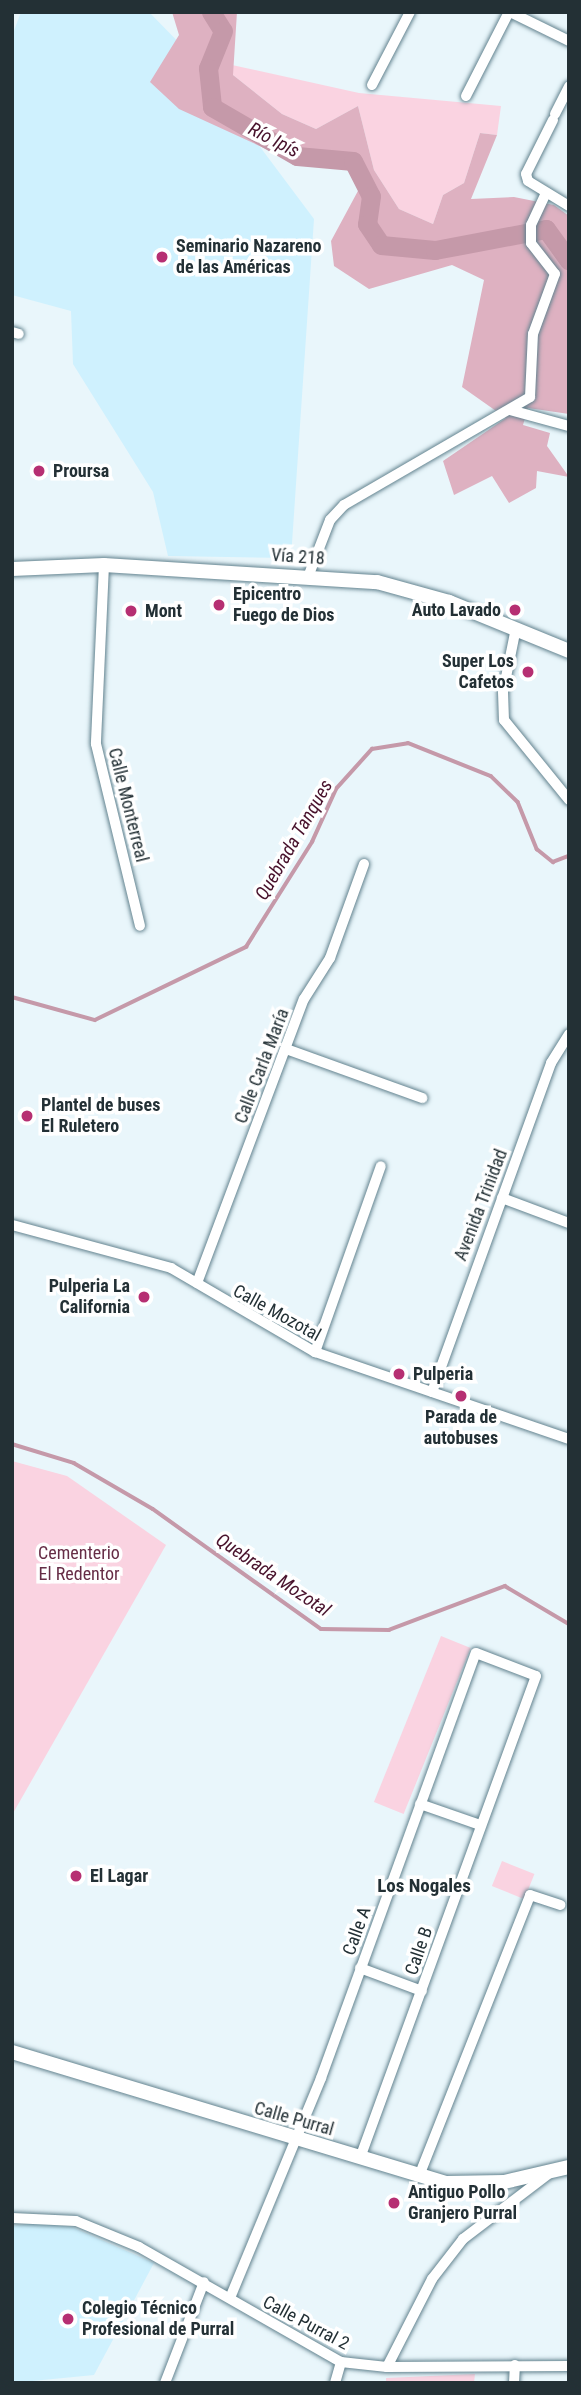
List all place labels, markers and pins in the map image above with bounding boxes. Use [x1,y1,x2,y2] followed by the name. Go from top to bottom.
[176,236,321,278] place label: Seminario Nazareno de las Américas
[154,249,170,265] marker: Seminario Nazareno de las Américas
[53,460,109,482] place label: Proursa
[31,463,47,479] marker: Proursa
[233,584,335,626] place label: Epicentro Fuego de Dios
[211,597,227,613] marker: Epicentro Fuego de Dios
[412,599,501,621] place label: Auto Lavado
[145,600,182,622] place label: Mont
[507,602,523,618] marker: Auto Lavado
[123,603,139,619] marker: Mont
[442,651,514,694] place label: Super Los Cafetos
[520,664,536,680] marker: Super Los Cafetos
[41,1095,160,1138] place label: Plantel de buses El Ruletero
[19,1108,35,1124] marker: Plantel de buses El Ruletero
[49,1276,130,1318] place label: Pulperia La California
[136,1289,152,1305] marker: Pulperia La California
[413,1363,473,1385] place label: Pulperia
[391,1366,407,1382] marker: Pulperia
[453,1388,469,1404] marker: Parada de autobuses
[424,1407,498,1450] place label: Parada de autobuses
[90,1865,148,1887] place label: El Lagar
[68,1868,84,1884] marker: El Lagar
[408,2182,517,2224] place label: Antiguo Pollo Granjero Purral
[386,2195,402,2211] marker: Antiguo Pollo Granjero Purral
[82,2298,234,2340] place label: Colegio Técnico Profesional de Purral
[60,2311,76,2327] marker: Colegio Técnico Profesional de Purral

